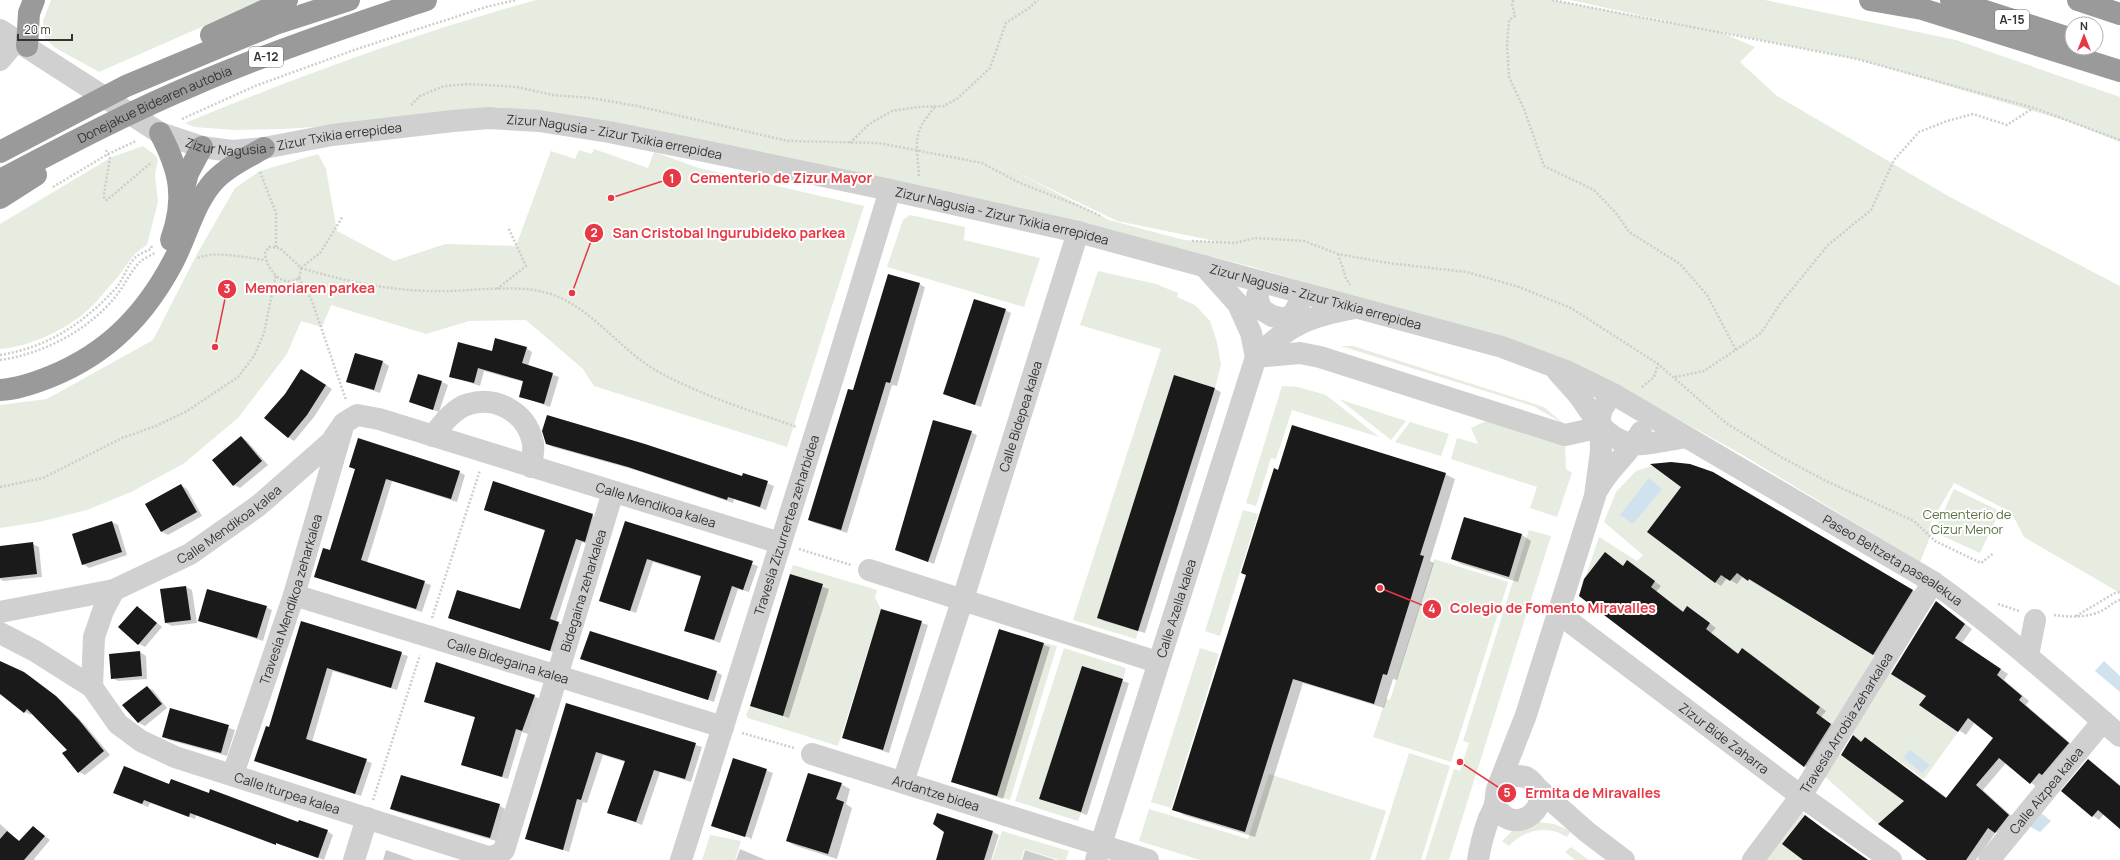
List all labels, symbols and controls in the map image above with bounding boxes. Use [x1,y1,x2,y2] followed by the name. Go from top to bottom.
[1995,10,2029,30] road number: A-15
[18,16,72,42] scale bar
[2064,16,2104,56] north arrow
[2080,18,2088,33] text: N
[24,21,51,38] text: 20 m
[249,47,283,67] road number: A-12
[74,61,234,147] street label: Donejakue Bidearen autobia
[506,110,724,164] street label: Zizur Nagusia - Zizur Txikia errepidea
[183,118,403,160] street label: Zizur Nagusia - Zizur Txikia errepidea
[662,165,880,191] callout: Cementerio de Zizur Mayor
[690,168,872,187] text: Cementerio de Zizur Mayor
[669,170,675,187] text: 1
[893,182,1111,249] street label: Zizur Nagusia - Zizur Txikia errepidea
[584,220,853,246] callout: San Cristobal Ingurubideko parkea
[613,223,845,242] text: San Cristobal Ingurubideko parkea
[590,224,598,241] text: 2
[1208,259,1424,334] street label: Zizur Nagusia - Zizur Txikia errepidea
[217,276,383,302] callout: Memoriaren parkea
[245,278,375,297] text: Memoriaren parkea
[224,280,231,297] text: 3
[994,359,1046,474] street label: Calle Bidepea kalea
[750,433,823,618] street label: Travesía Zizurrertea zeharbidea
[594,478,718,532] street label: Calle Mendikoa kalea
[174,481,285,568] street label: Calle Mendikoa kalea
[1923,505,2012,538] park label: Cementerio de Cizur Menor
[1820,510,1966,610] street label: Paseo Beltzeta pasealekua
[255,512,326,687] street label: Travesía Mendikoa zeharkalea
[556,527,610,654] street label: Bidegaina zeharkalea
[1152,557,1200,660] street label: Calle Azella kalea
[1422,596,1664,622] callout: Colegio de Fomento Miravalles
[1450,598,1656,617] text: Colegio de Fomento Miravalles
[1428,600,1436,617] text: 4
[445,634,571,688] street label: Calle Bidegaina kalea
[1796,649,1897,797] street label: Travesía Arrobia zeharkalea
[1675,698,1773,778] street label: Zizur Bide Zaharra
[2005,743,2087,838] street label: Calle Aizpea kalea
[232,768,342,818] street label: Calle Iturpea kalea
[890,771,982,815] street label: Ardantze bidea
[1497,780,1669,806] callout: Ermita de Miravalles
[1525,783,1661,802] text: Ermita de Miravalles
[1503,784,1511,801] text: 5

